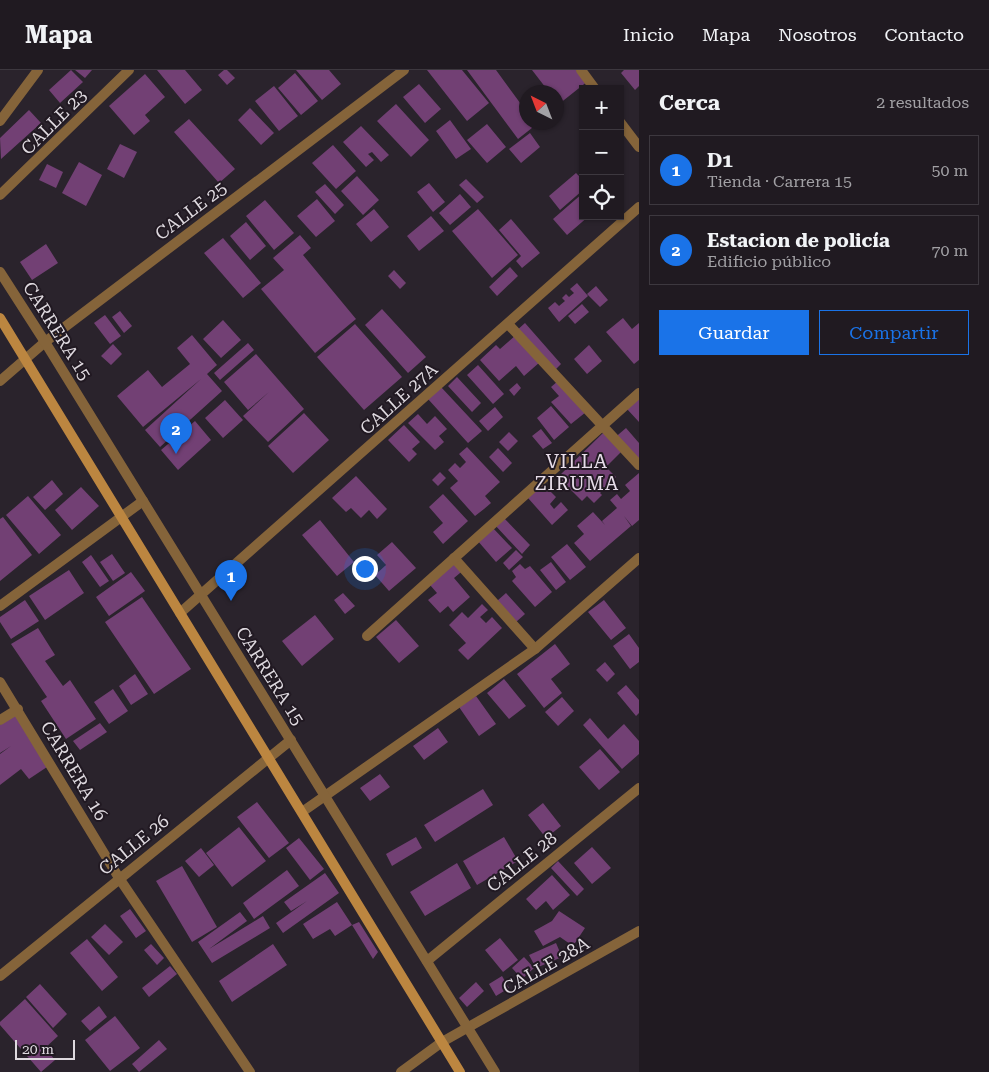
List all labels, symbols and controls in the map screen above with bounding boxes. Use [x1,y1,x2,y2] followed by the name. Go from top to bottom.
[25,21,92,49] text: Mapa
[623,24,674,45] text: Inicio
[702,24,750,45] text: Mapa
[778,24,856,45] text: Nosotros
[884,24,964,45] text: Contacto
[17,85,91,159] street label: CALLE 23
[519,85,564,130] north arrow
[579,85,624,220] map controls
[579,85,624,130] button: +
[659,91,720,115] text: Cerca
[876,93,969,112] text: 2 resultados
[579,130,624,175] button: −
[707,149,733,172] text: D1
[672,161,680,180] text: 1
[931,161,968,180] text: 50 m
[707,172,852,191] text: Tienda · Carrera 15
[579,175,624,220] button: locate
[151,177,231,244] street label: CALLE 25
[707,229,890,252] text: Estacion de policía
[672,241,680,260] text: 2
[931,241,968,260] text: 70 m
[707,252,831,271] text: Edificio público
[19,278,96,384] street label: CARRERA 15
[659,310,809,355] button: Guardar
[819,310,969,355] button: Compartir
[356,358,442,439] street label: CALLE 27A
[160,413,192,454] pin: 2
[535,450,619,495] district label: VILLA ZIRUMA
[352,556,378,582] your location
[215,560,247,601] pin: 1
[232,623,309,729] street label: CARRERA 15
[37,717,112,824] street label: CARRERA 16
[94,810,173,879] street label: CALLE 26
[482,827,561,896] street label: CALLE 28
[499,932,593,999] street label: CALLE 28A
[15,1037,75,1060] scale bar
[22,1041,54,1057] text: 20 m

